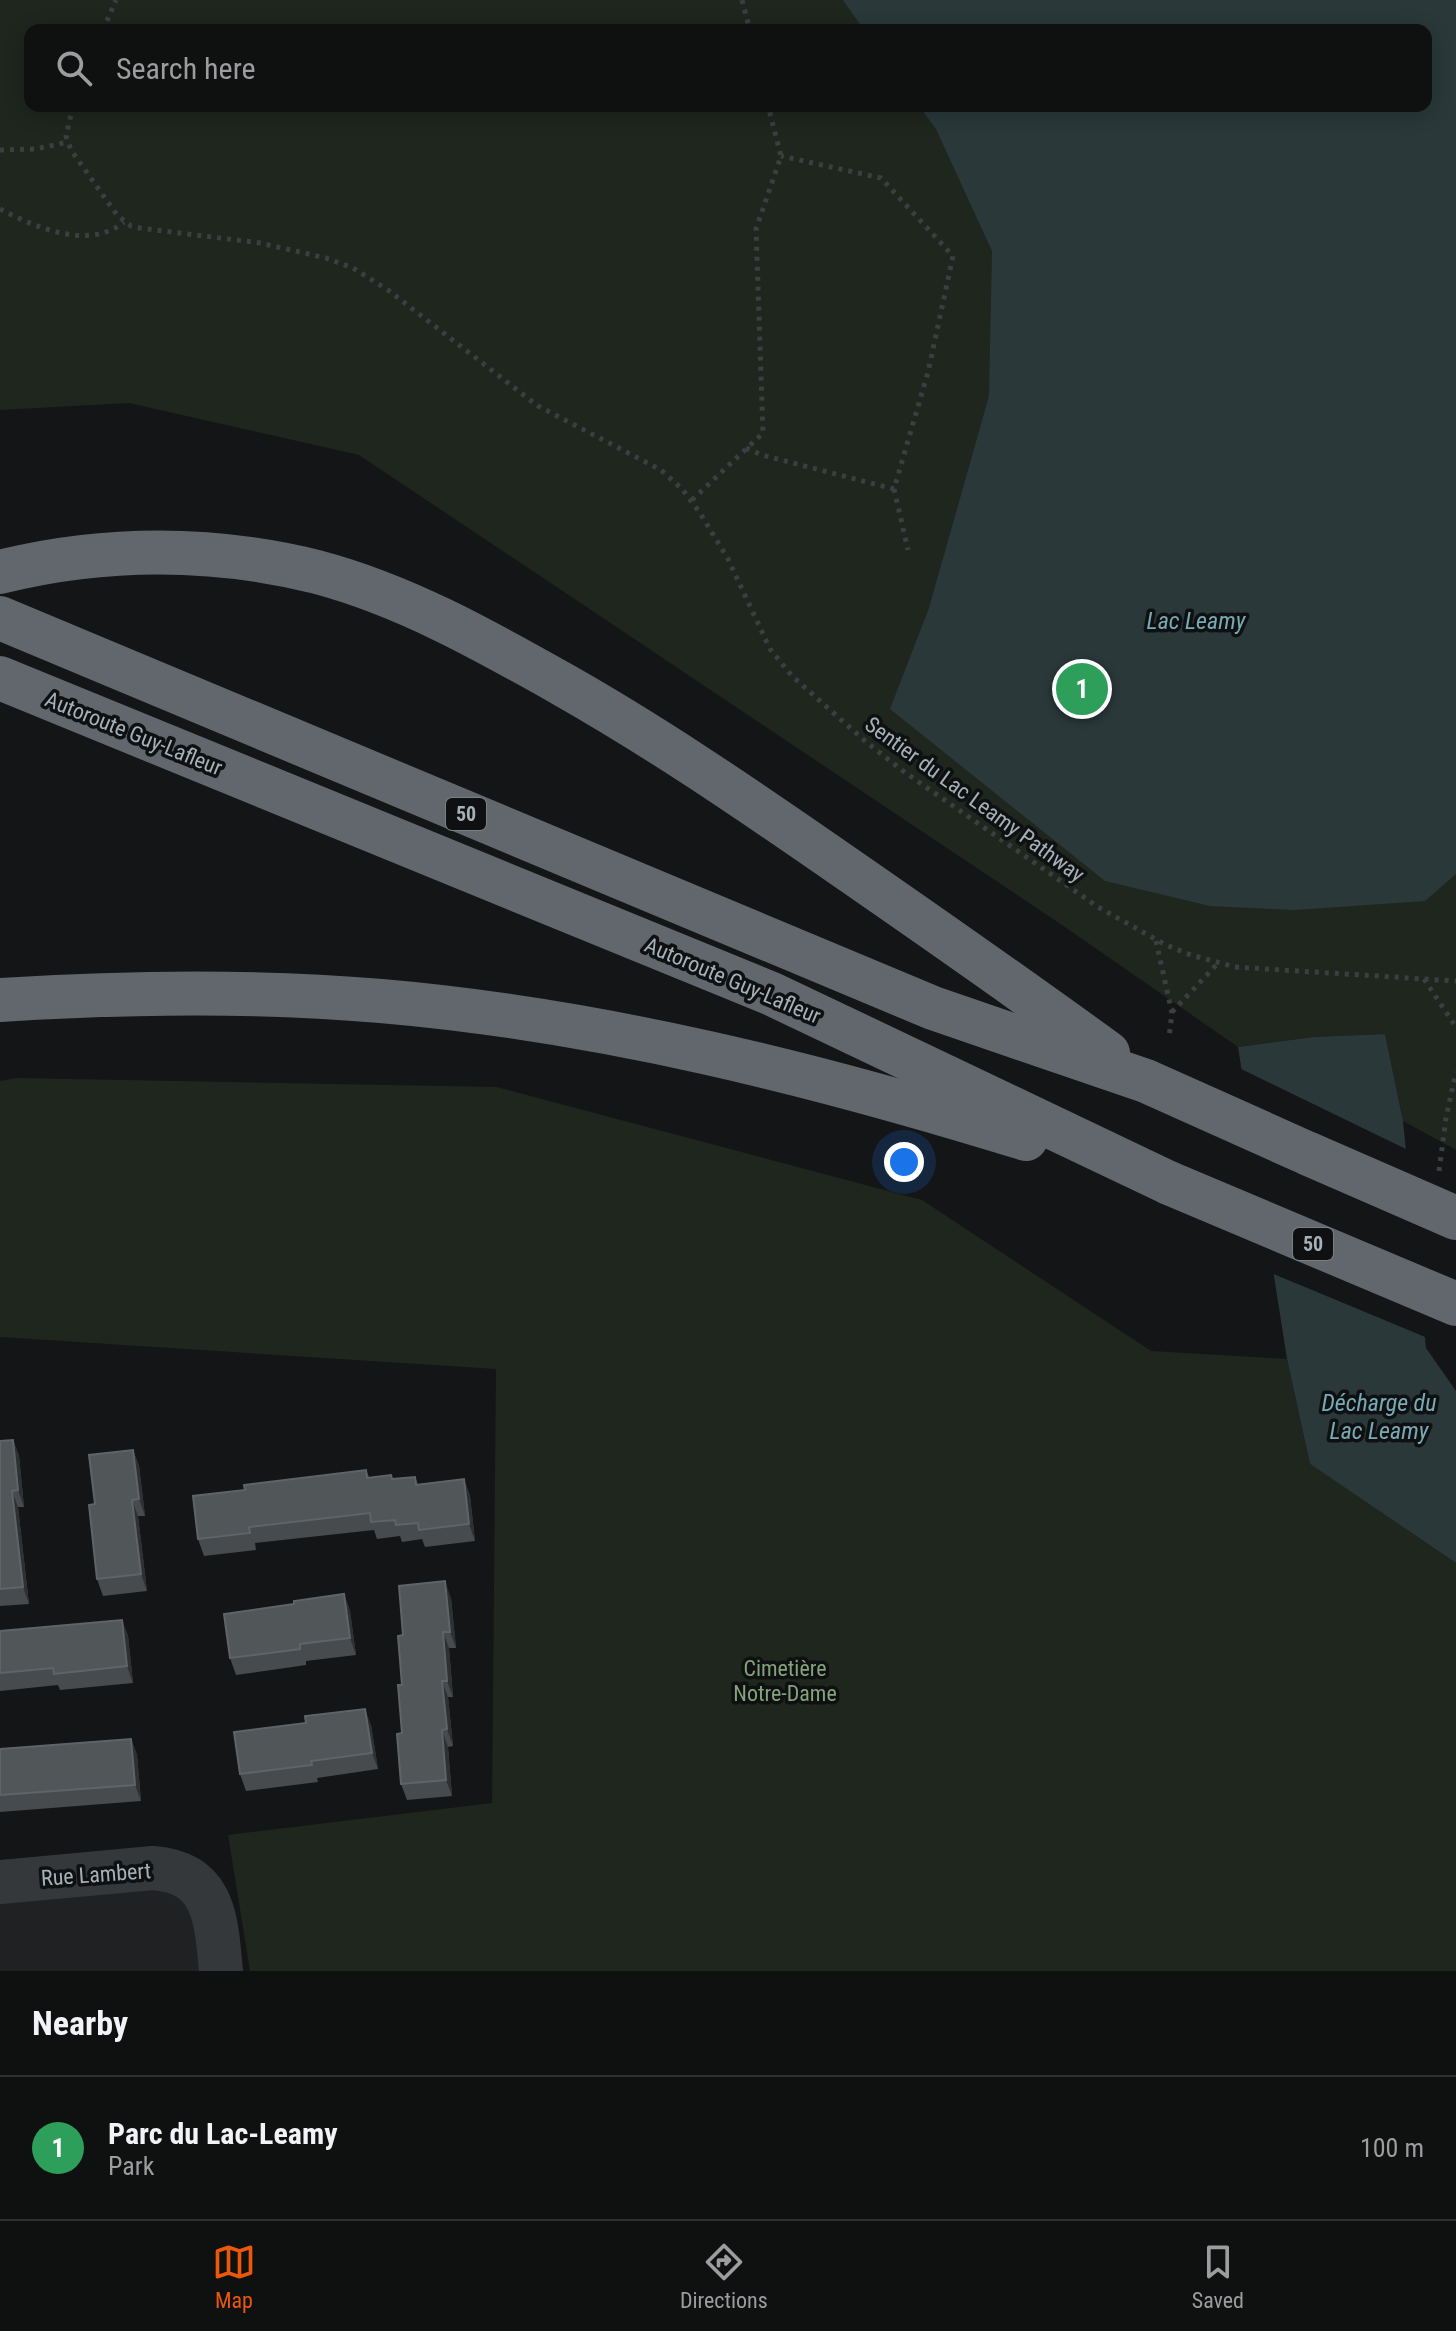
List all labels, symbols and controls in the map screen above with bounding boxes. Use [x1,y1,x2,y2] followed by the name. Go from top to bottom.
[24,24,1432,112] search box
[52,46,96,90] icon: search
[116,51,256,86] text: Search here
[1147,607,1247,635] water label: Lac Leamy
[1056,659,1108,719] pin: 1
[42,687,226,780] street label: Autoroute Guy-Lafleur
[860,712,1089,887] street label: Sentier du Lac Leamy Pathway
[446,798,486,830] road number: 50
[641,932,825,1029] street label: Autoroute Guy-Lafleur
[884,1142,924,1182] your location
[1293,1228,1333,1260] road number: 50
[1322,1389,1436,1445] water label: Décharge du Lac Leamy
[733,1656,837,1706] park label: Cimetière Notre-Dame
[40,1858,152,1891] street label: Rue Lambert
[32,2003,128,2043] text: Nearby
[108,2116,338,2151] text: Parc du Lac-Leamy
[51,2133,65,2163] text: 1
[1360,2133,1424,2163] text: 100 m
[108,2151,154,2181] text: Park
[212,2240,256,2313] tab: Map
[680,2240,768,2313] tab: Directions
[1192,2240,1244,2313] tab: Saved

